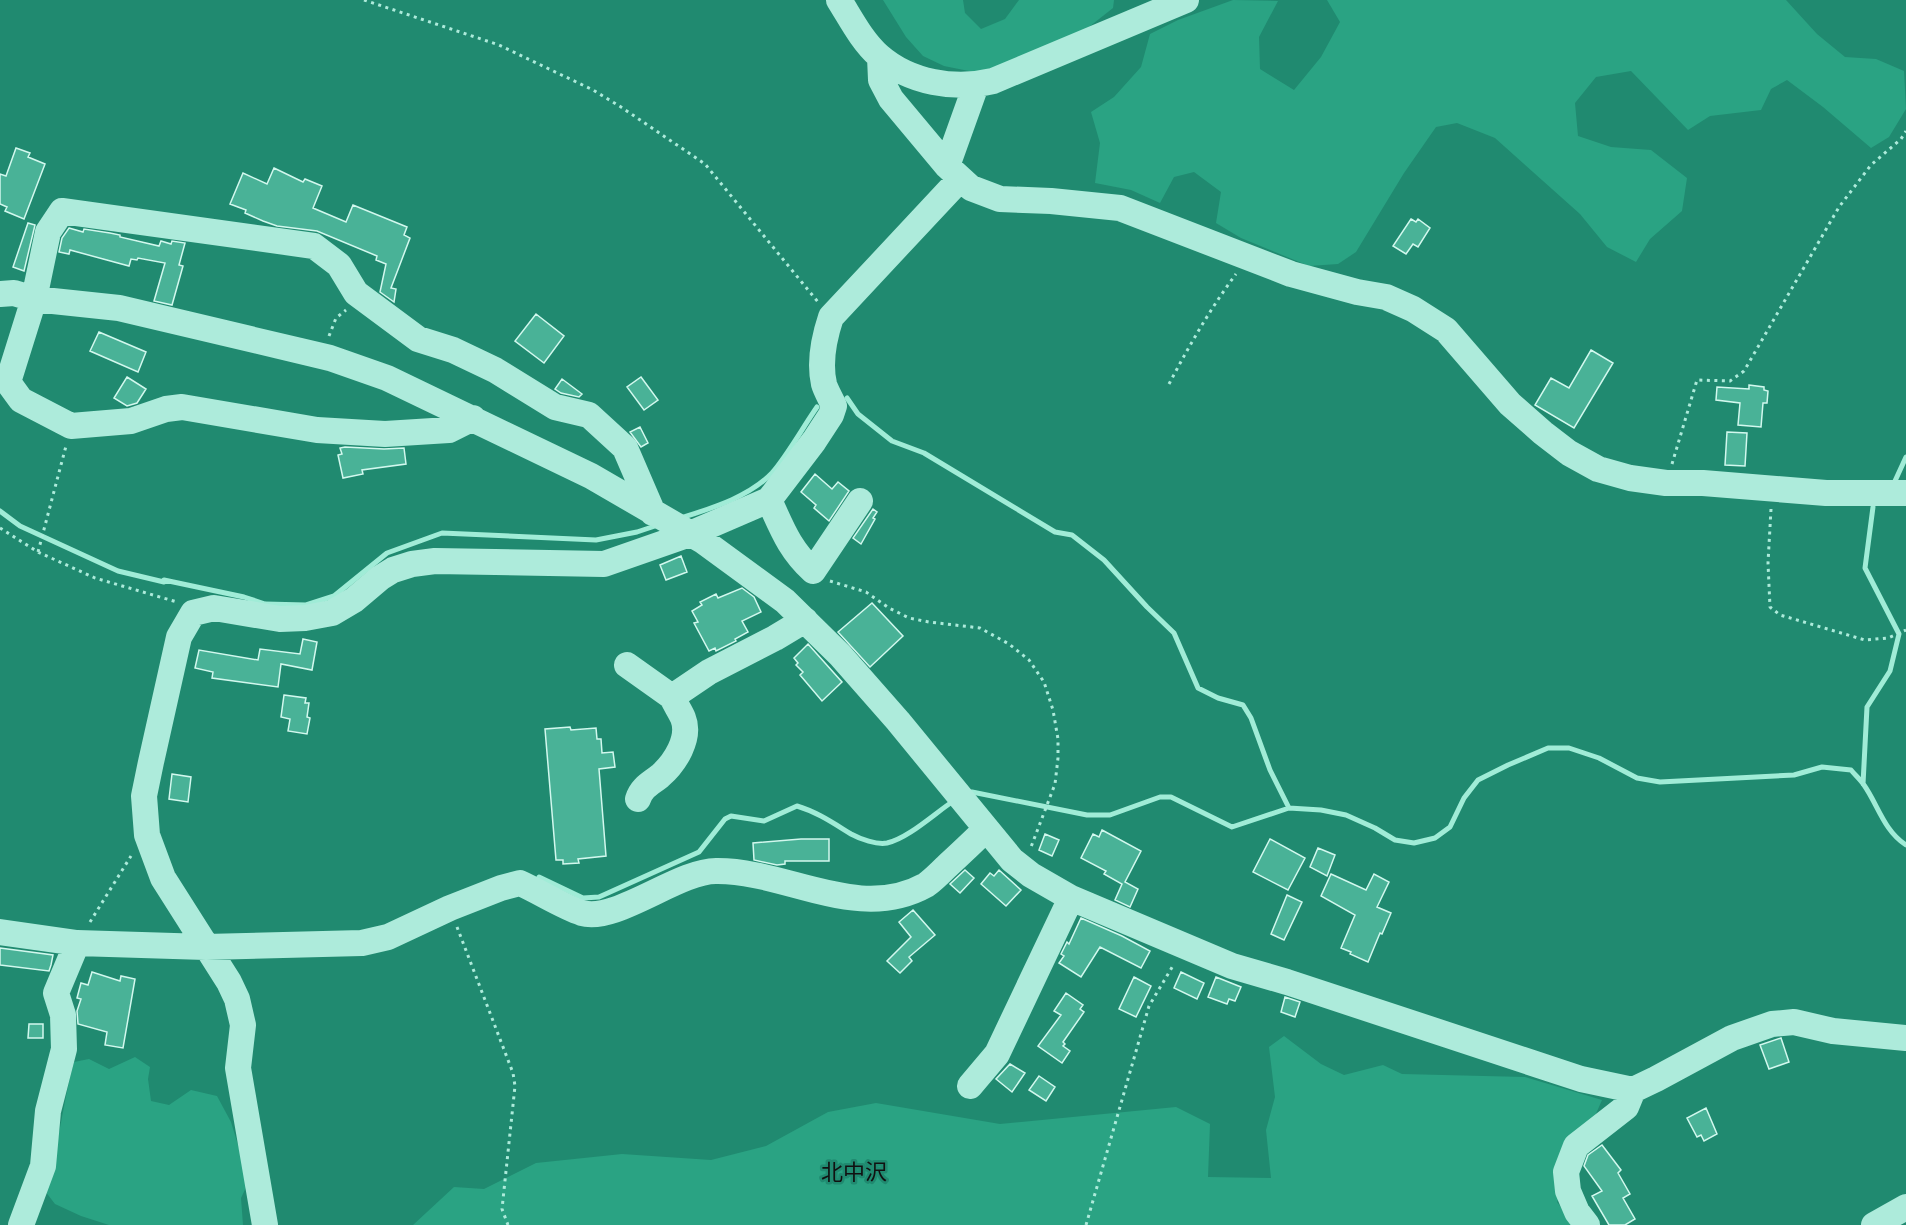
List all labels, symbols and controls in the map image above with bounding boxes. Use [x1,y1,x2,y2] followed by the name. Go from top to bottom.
[821,1156,887,1188] district label: 北中沢

